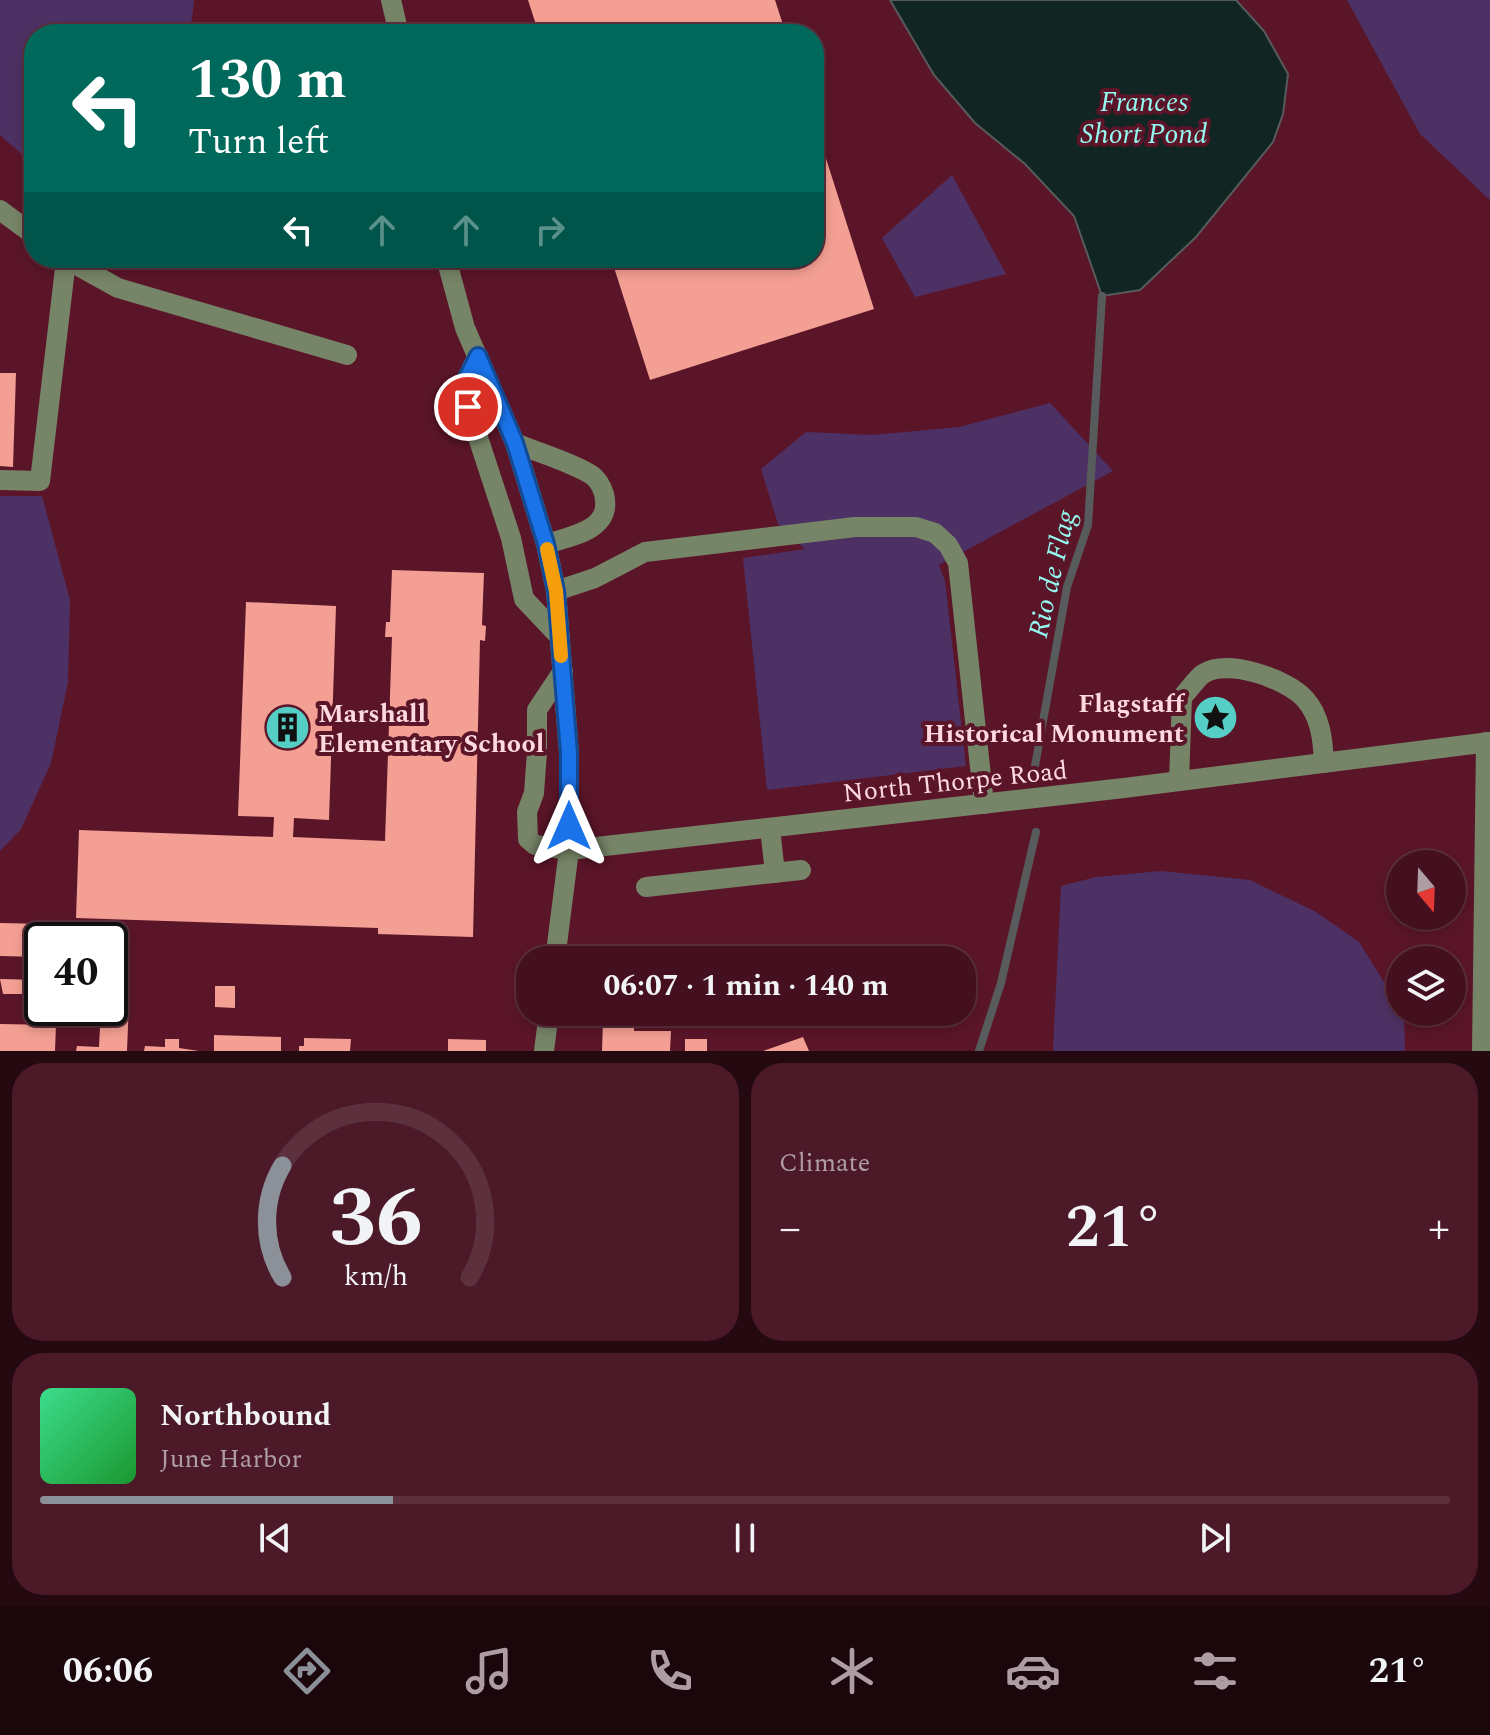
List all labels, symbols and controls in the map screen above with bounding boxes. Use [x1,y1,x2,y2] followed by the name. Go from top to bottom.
[188,38,347,123] text: 130 m
[56,56,160,160] icon: left
[1081,81,1207,156] water label: Frances Short Pond
[188,115,329,170] text: Turn left
[276,208,320,252] icon: left
[360,208,404,252] icon: ahead
[444,208,488,252] icon: ahead
[528,208,572,252] icon: right
[434,373,502,441] pin
[446,385,490,429] icon: arrive
[1017,505,1088,642] water label: Rio de Flag
[924,684,1186,754] place label: Flagstaff Historical Monument
[318,694,544,764] place label: Marshall Elementary School
[1191,694,1239,742] place icon: Flagstaff Historical Monument
[263,704,311,752] building icon: Marshall Elementary School
[841,750,1069,814] street label: North Thorpe Road
[527,784,611,868] position arrow
[1386,850,1466,930] north arrow
[1386,850,1466,1026] map controls
[24,922,128,1026] speed limit sign: 40
[1386,946,1466,1026] button: layers
[603,963,889,1009] text: 06:07 · 1 min · 140 m
[779,1143,870,1183] text: Climate
[329,1156,422,1283] text: 36
[1066,1182,1163,1274] text: 21°
[779,1195,801,1262] text: −
[1428,1195,1450,1262] text: +
[343,1255,408,1298] text: km/h
[160,1393,331,1439] text: Northbound
[160,1439,302,1479] text: June Harbor
[253,1516,297,1560] icon: previous
[723,1516,767,1560] icon: pause
[1193,1516,1237,1560] icon: next
[279,1643,335,1699] icon: directions
[461,1643,517,1699] icon: music
[642,1643,698,1699] icon: phone
[824,1643,880,1699] icon: climate
[1005,1643,1061,1699] icon: car
[1187,1643,1243,1699] icon: filters
[63,1644,153,1699] text: 06:06
[1369,1644,1427,1699] text: 21°

